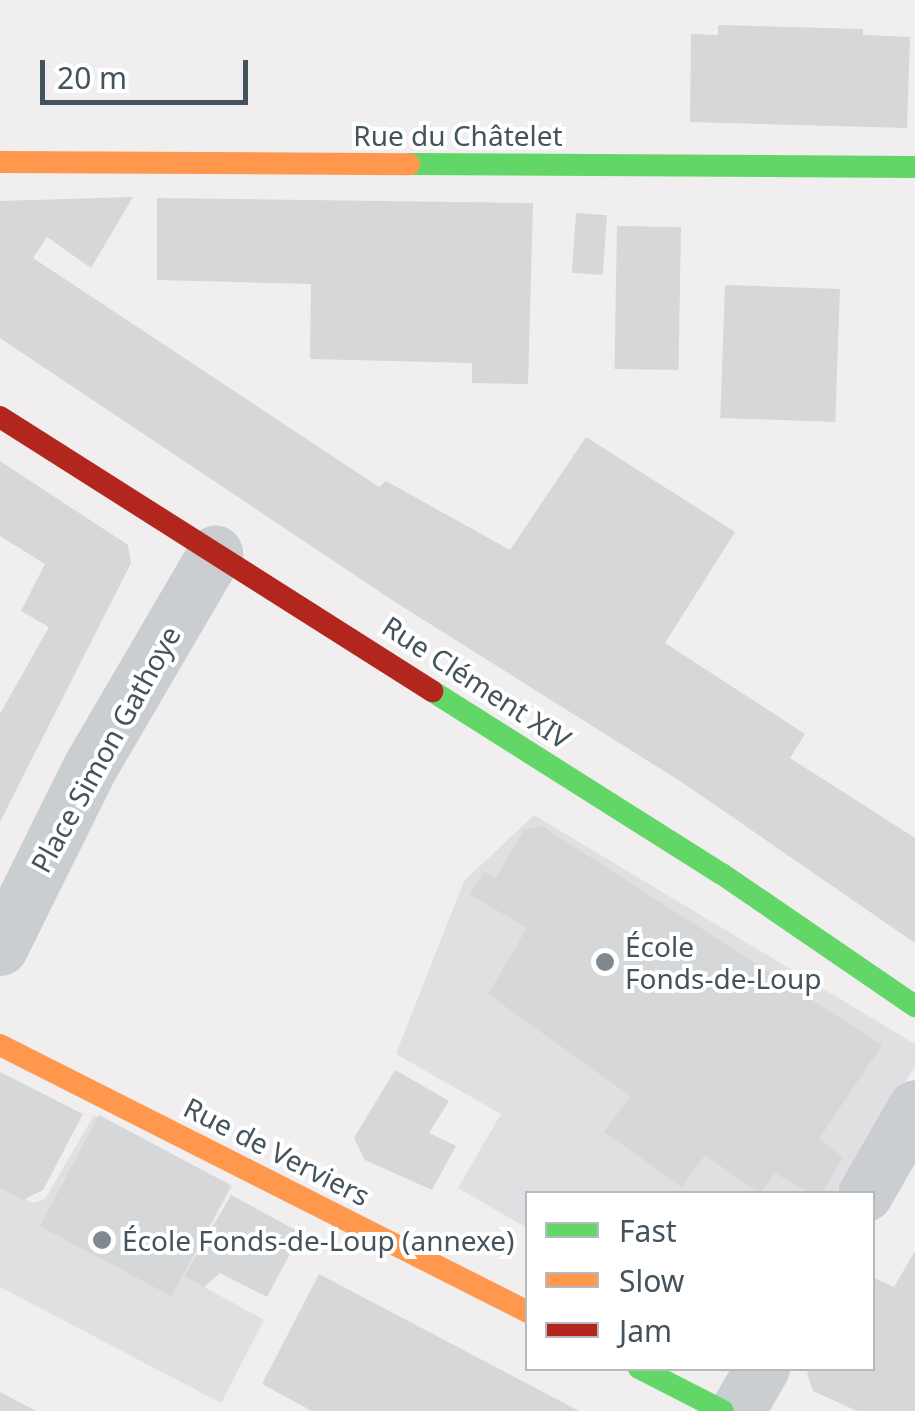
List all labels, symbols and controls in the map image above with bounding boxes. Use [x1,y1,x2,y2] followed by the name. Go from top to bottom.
[45,40,252,102] scale bar
[57,57,127,98] text: 20 m
[353,118,563,152] street label: Rue du Châtelet
[376,609,578,755] street label: Rue Clément XIV
[23,620,187,878] street label: Place Simon Gathoye
[625,929,822,995] place label: École Fonds-de-Loup
[594,951,616,973] marker: École Fonds-de-Loup
[179,1090,375,1212] street label: Rue de Verviers
[525,1191,875,1371] legend
[619,1210,677,1251] text: Fast
[122,1223,515,1257] place label: École Fonds-de-Loup (annexe)
[91,1229,113,1251] marker: École Fonds-de-Loup (annexe)
[619,1260,684,1301] text: Slow
[619,1310,672,1351] text: Jam

